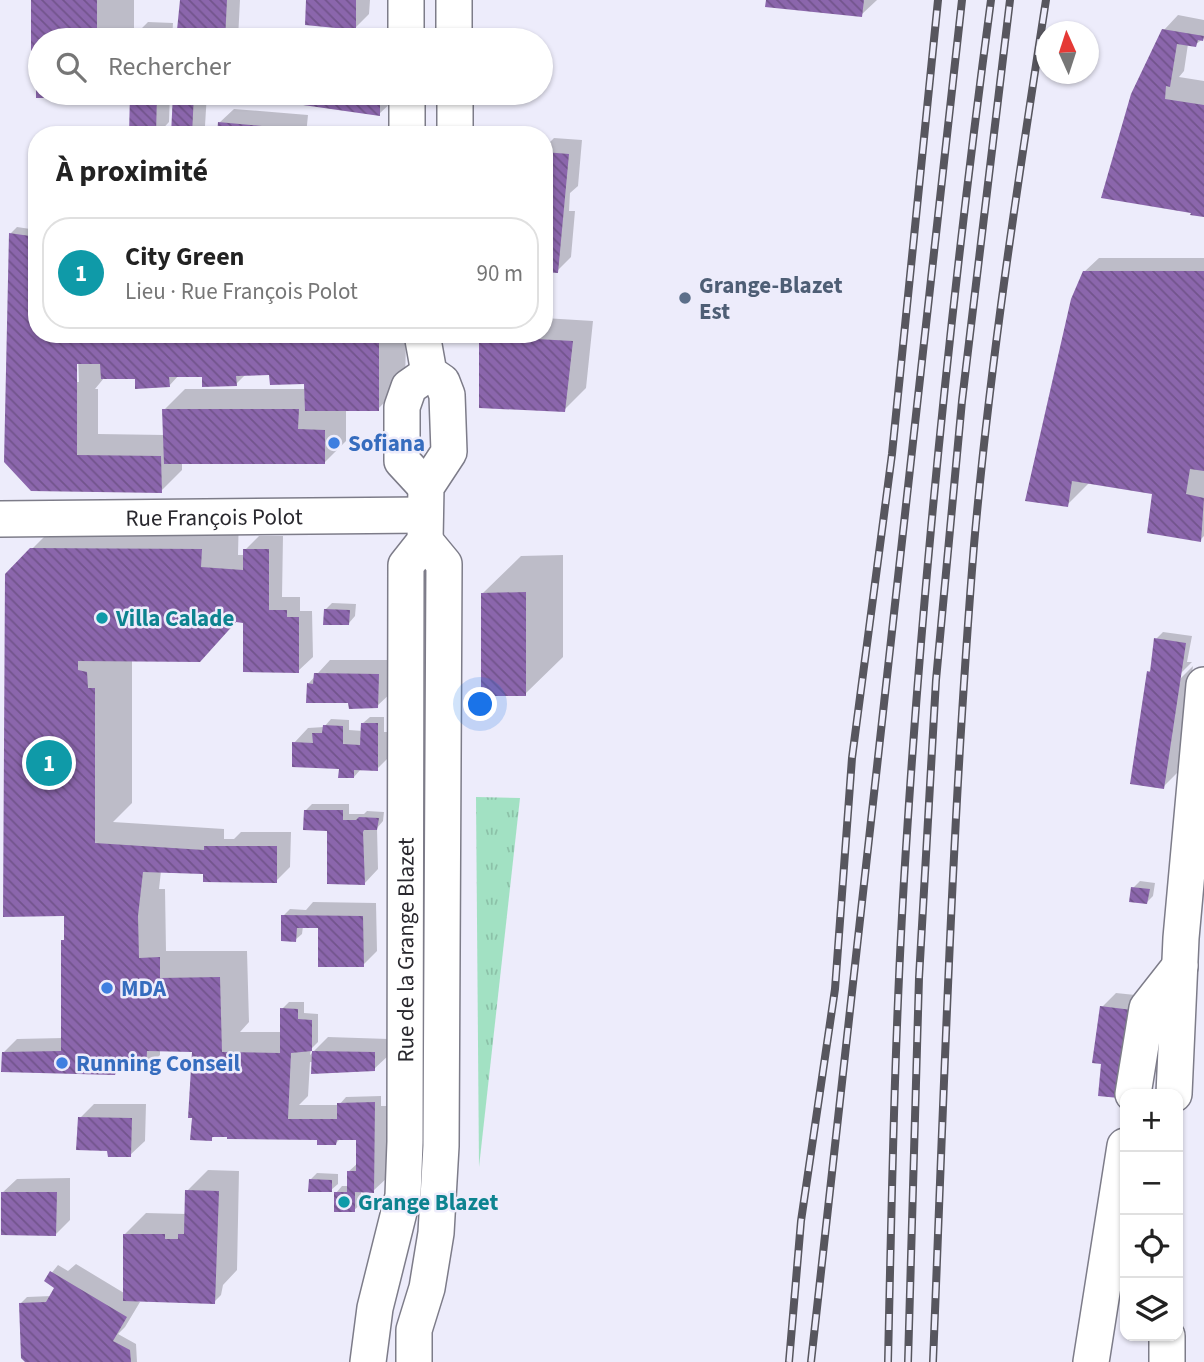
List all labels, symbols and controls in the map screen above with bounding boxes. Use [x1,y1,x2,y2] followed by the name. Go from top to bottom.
[1036,21,1099,84] north arrow
[28,28,553,105] search box
[52,48,90,86] icon: search
[108,48,231,85] text: Rechercher
[56,150,208,193] text: À proximité
[125,238,245,275] text: City Green
[75,257,87,290] text: 1
[476,257,523,290] text: 90 m
[699,269,843,328] place label: Grange-Blazet Est
[125,275,358,308] text: Lieu · Rue François Polot
[677,290,693,306] marker: Grange-Blazet Est
[348,427,425,460] place label: Sofiana
[326,435,342,451] marker: Sofiana
[125,500,303,534] street label: Rue François Polot
[115,602,234,635] place label: Villa Calade
[94,610,110,626] marker: Villa Calade
[463,687,497,721] your location
[26,737,72,789] pin: 1
[389,837,422,1063] street label: Rue de la Grange Blazet
[121,972,167,1005] place label: MDA
[99,980,115,996] marker: MDA
[76,1047,241,1080] place label: Running Conseil
[54,1055,70,1071] marker: Running Conseil
[1120,1089,1183,1341] map controls
[1120,1089,1183,1152] button: +
[1120,1152,1183,1215] button: −
[358,1186,498,1219] place label: Grange Blazet
[336,1194,352,1210] marker: Grange Blazet
[1120,1215,1183,1278] button: locate
[1120,1278,1183,1341] button: layers

